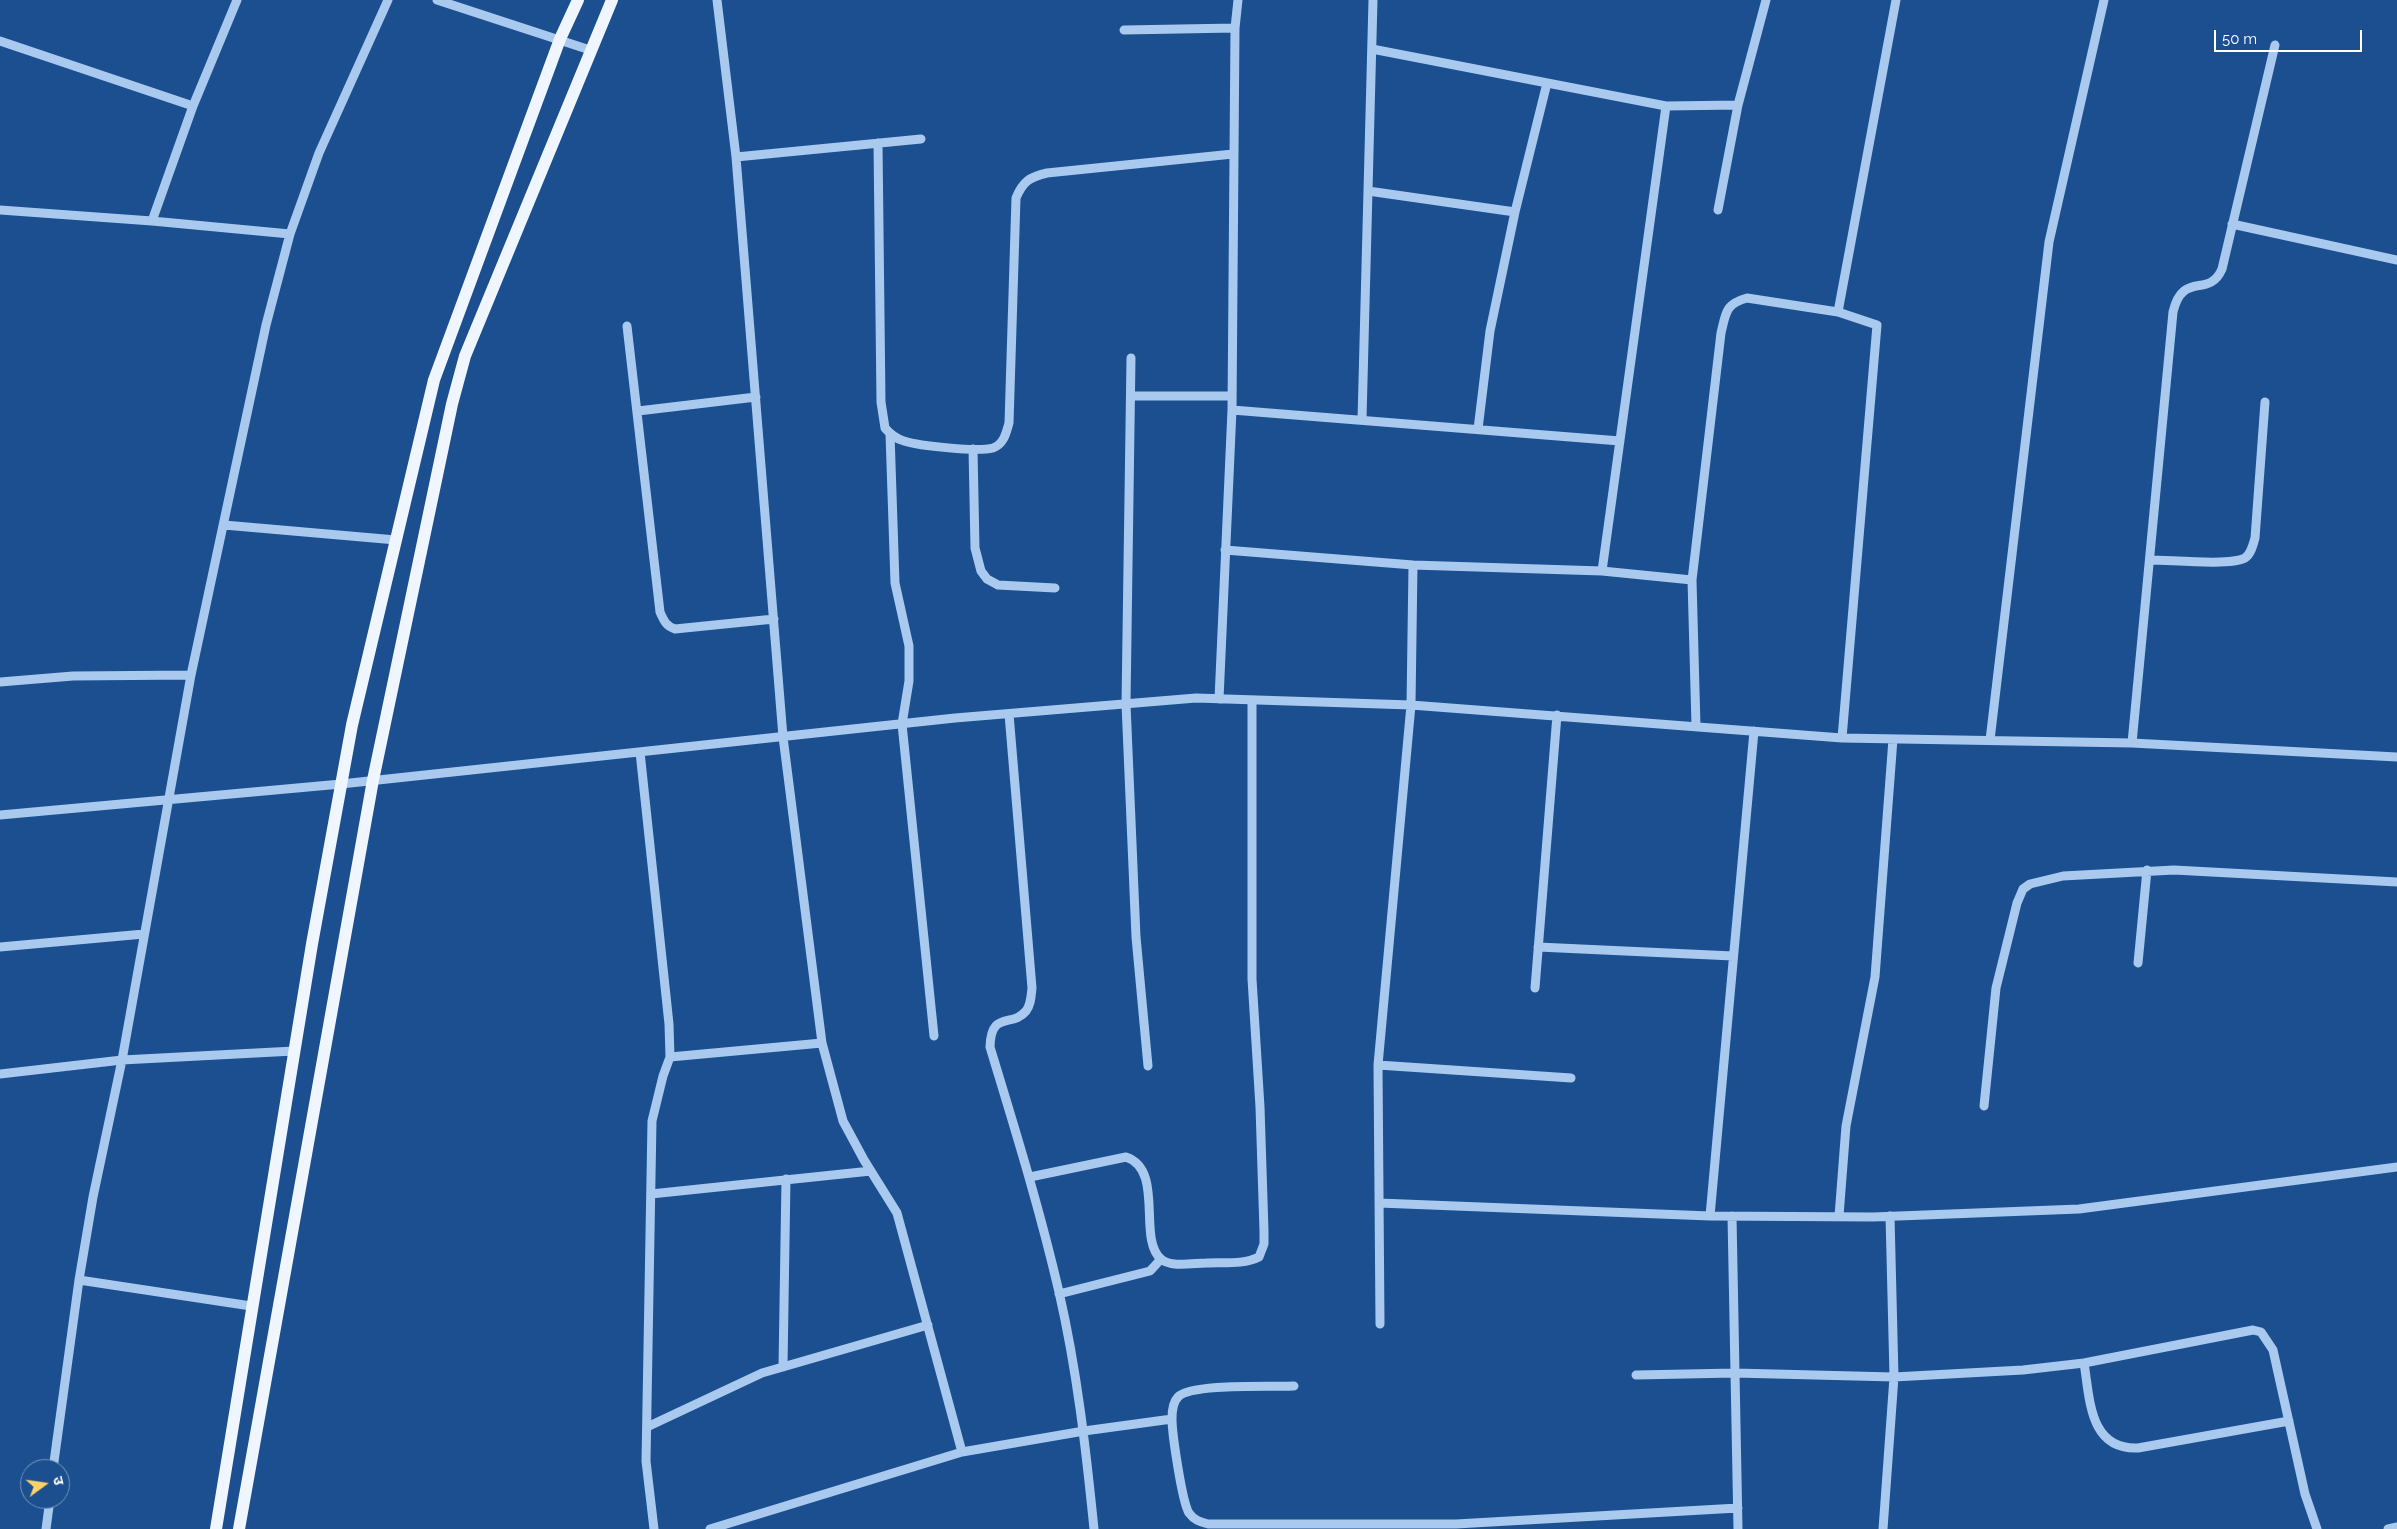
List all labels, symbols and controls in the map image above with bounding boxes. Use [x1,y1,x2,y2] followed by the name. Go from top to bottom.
[2217,20,2364,52] scale bar
[2222,30,2257,48] text: 50 m
[20,1459,70,1509] north arrow
[50,1475,67,1487] text: उ

